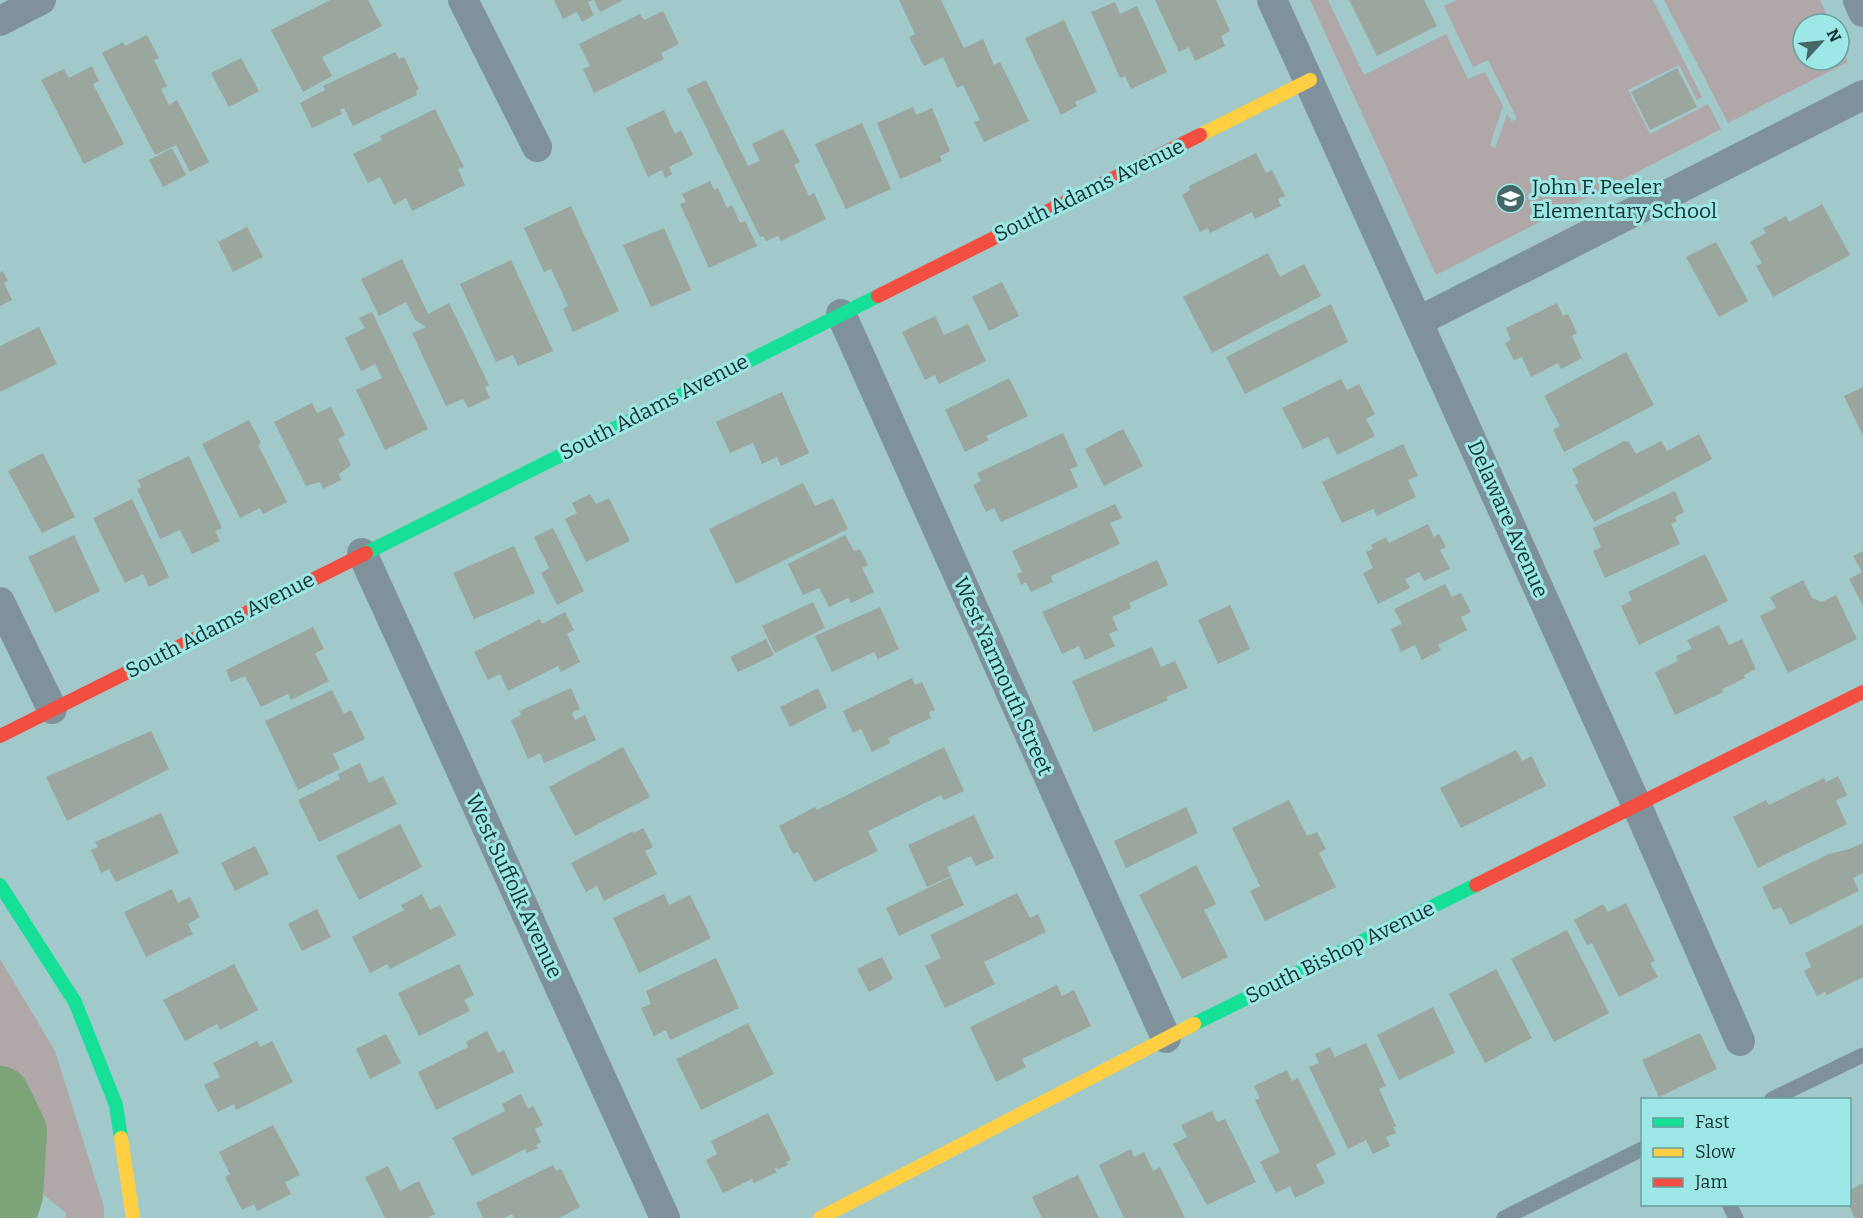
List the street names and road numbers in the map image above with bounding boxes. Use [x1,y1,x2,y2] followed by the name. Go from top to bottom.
[990,133,1188,247] street label: South Adams Avenue
[555,348,753,466] street label: South Adams Avenue
[1462,436,1554,602] street label: Delaware Avenue
[121,566,319,684] street label: South Adams Avenue
[948,573,1059,780] street label: West Yarmouth Street
[460,790,568,982] street label: West Suffolk Avenue
[1241,895,1439,1009] street label: South Bishop Avenue

